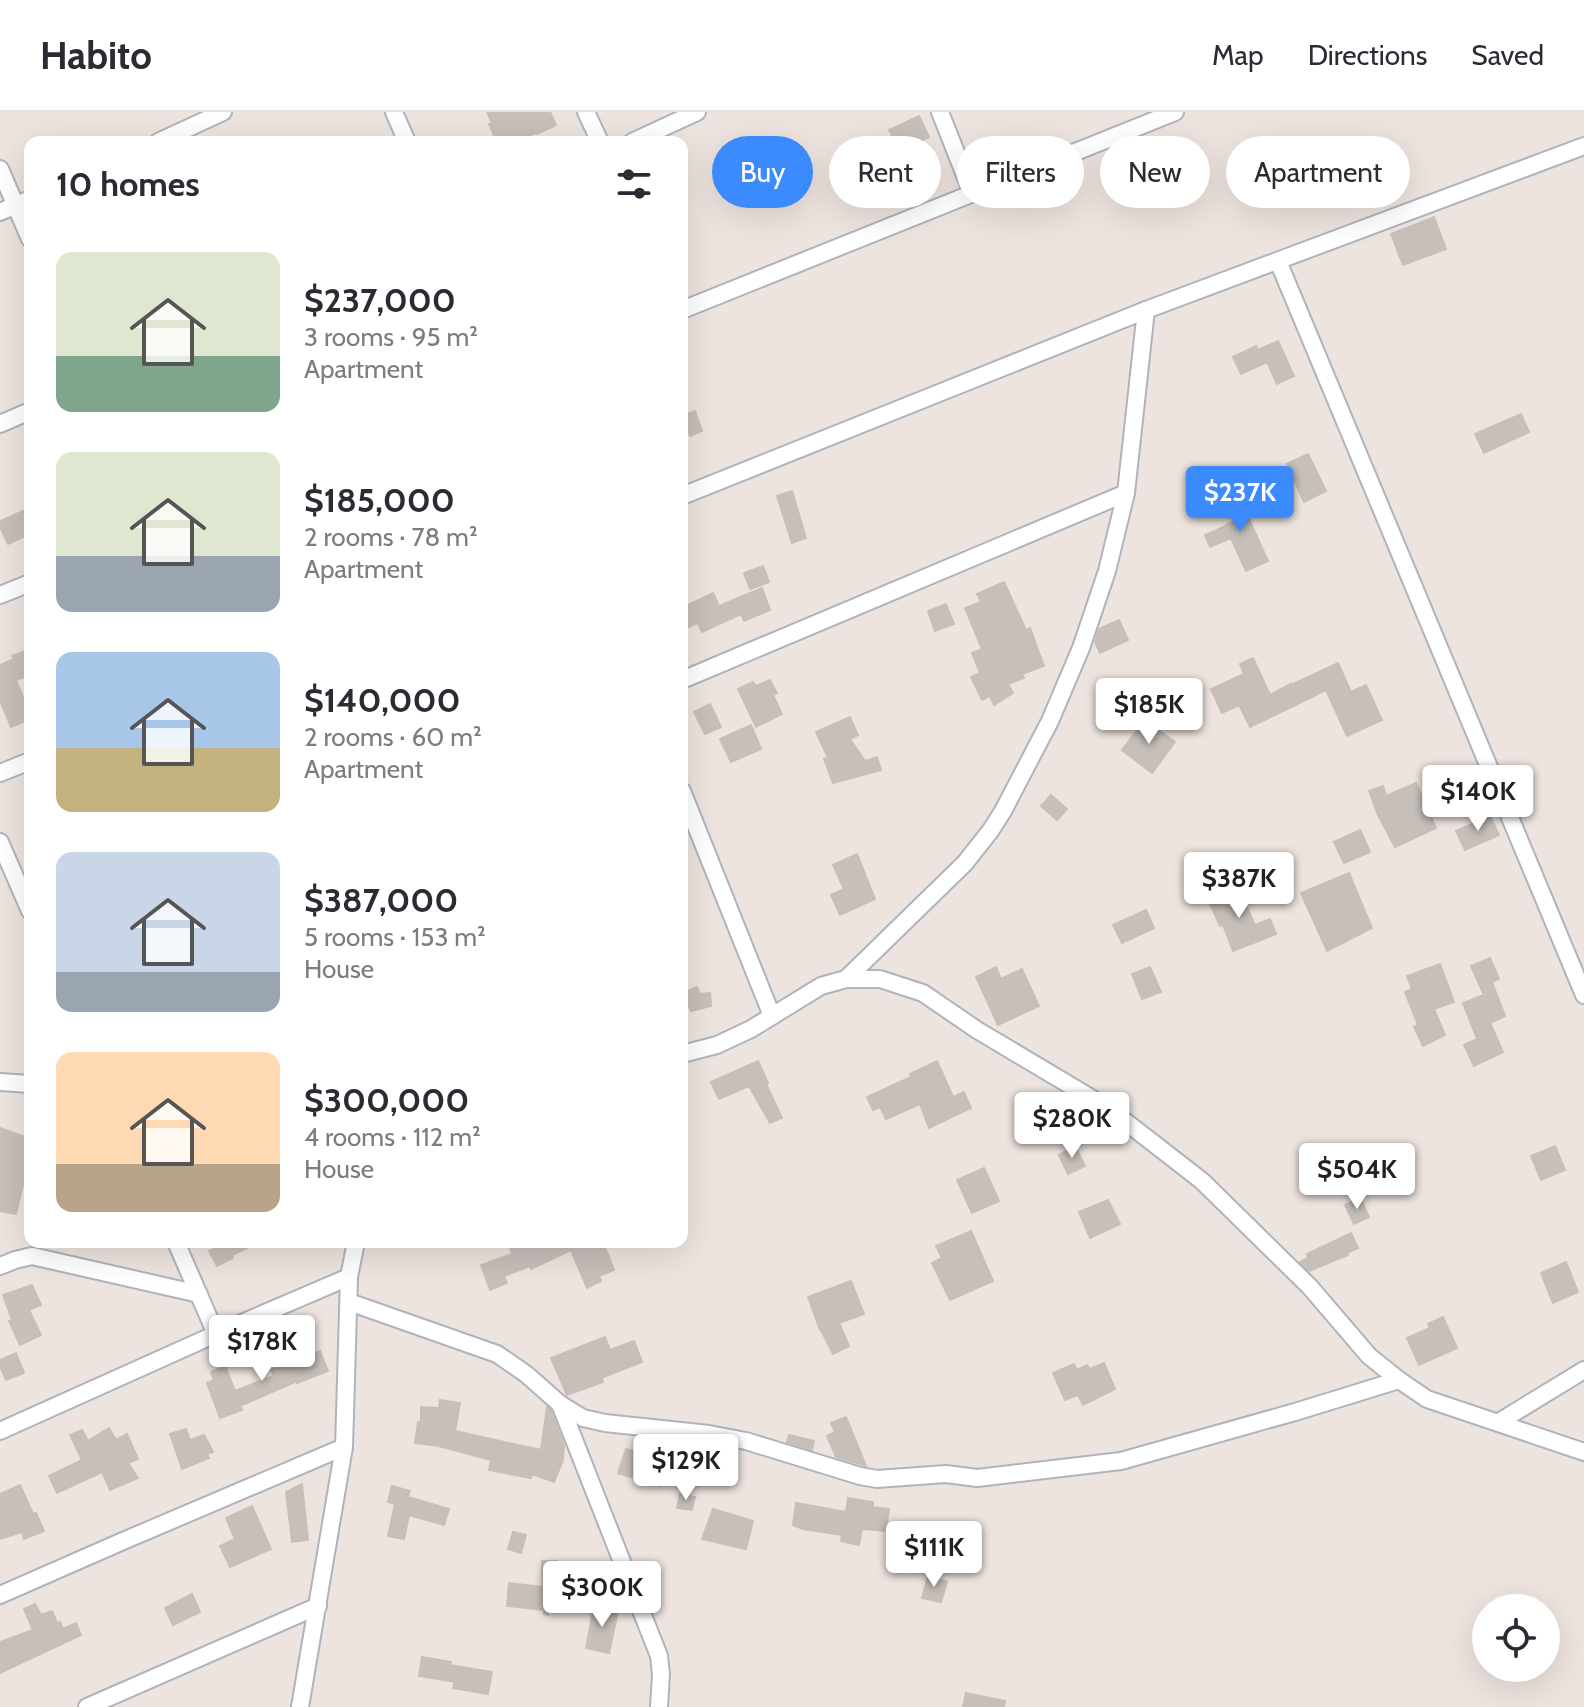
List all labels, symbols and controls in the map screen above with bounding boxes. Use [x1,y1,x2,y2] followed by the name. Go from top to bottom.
[40,32,152,79] text: Habito
[1212,38,1264,72] text: Map
[1308,38,1427,72] text: Directions
[1471,38,1544,72] text: Saved
[712,136,813,208] chip: Buy
[829,136,941,208] chip: Rent
[957,136,1084,208] chip: Filters
[1100,136,1210,208] chip: New
[1226,136,1410,208] chip: Apartment
[612,162,656,206] icon: filters
[56,163,200,205] text: 10 homes
[304,279,456,321] text: $237,000
[120,284,216,380] icon: home
[304,321,478,353] text: 3 rooms · 95 m²
[304,353,423,385] text: Apartment
[1184,466,1296,534] pin: $237K
[1204,476,1276,508] text: $237K
[304,479,455,521] text: $185,000
[120,484,216,580] icon: home
[304,521,478,553] text: 2 rooms · 78 m²
[304,553,423,585] text: Apartment
[1093,678,1205,746] pin: $185K
[304,679,461,721] text: $140,000
[120,684,216,780] icon: home
[1114,688,1184,720] text: $185K
[304,721,482,753] text: 2 rooms · 60 m²
[304,753,423,785] text: Apartment
[1422,765,1534,833] pin: $140K
[1440,775,1516,807] text: $140K
[1183,852,1295,920] pin: $387K
[1202,862,1276,894] text: $387K
[304,879,458,921] text: $387,000
[120,884,216,980] icon: home
[304,921,486,953] text: 5 rooms · 153 m²
[304,953,374,985] text: House
[304,1079,469,1121] text: $300,000
[120,1084,216,1180] icon: home
[1016,1092,1128,1160] pin: $280K
[1032,1102,1112,1134] text: $280K
[304,1121,481,1153] text: 4 rooms · 112 m²
[1301,1143,1413,1211] pin: $504K
[304,1153,374,1185] text: House
[1317,1153,1397,1185] text: $504K
[206,1315,318,1383] pin: $178K
[227,1325,297,1357] text: $178K
[630,1434,742,1502] pin: $129K
[651,1444,721,1476] text: $129K
[878,1521,990,1589] pin: $111K
[904,1531,964,1563] text: $111K
[546,1561,658,1629] pin: $300K
[561,1571,643,1603] text: $300K
[1472,1594,1560,1682] map controls
[1472,1594,1560,1682] button: locate

